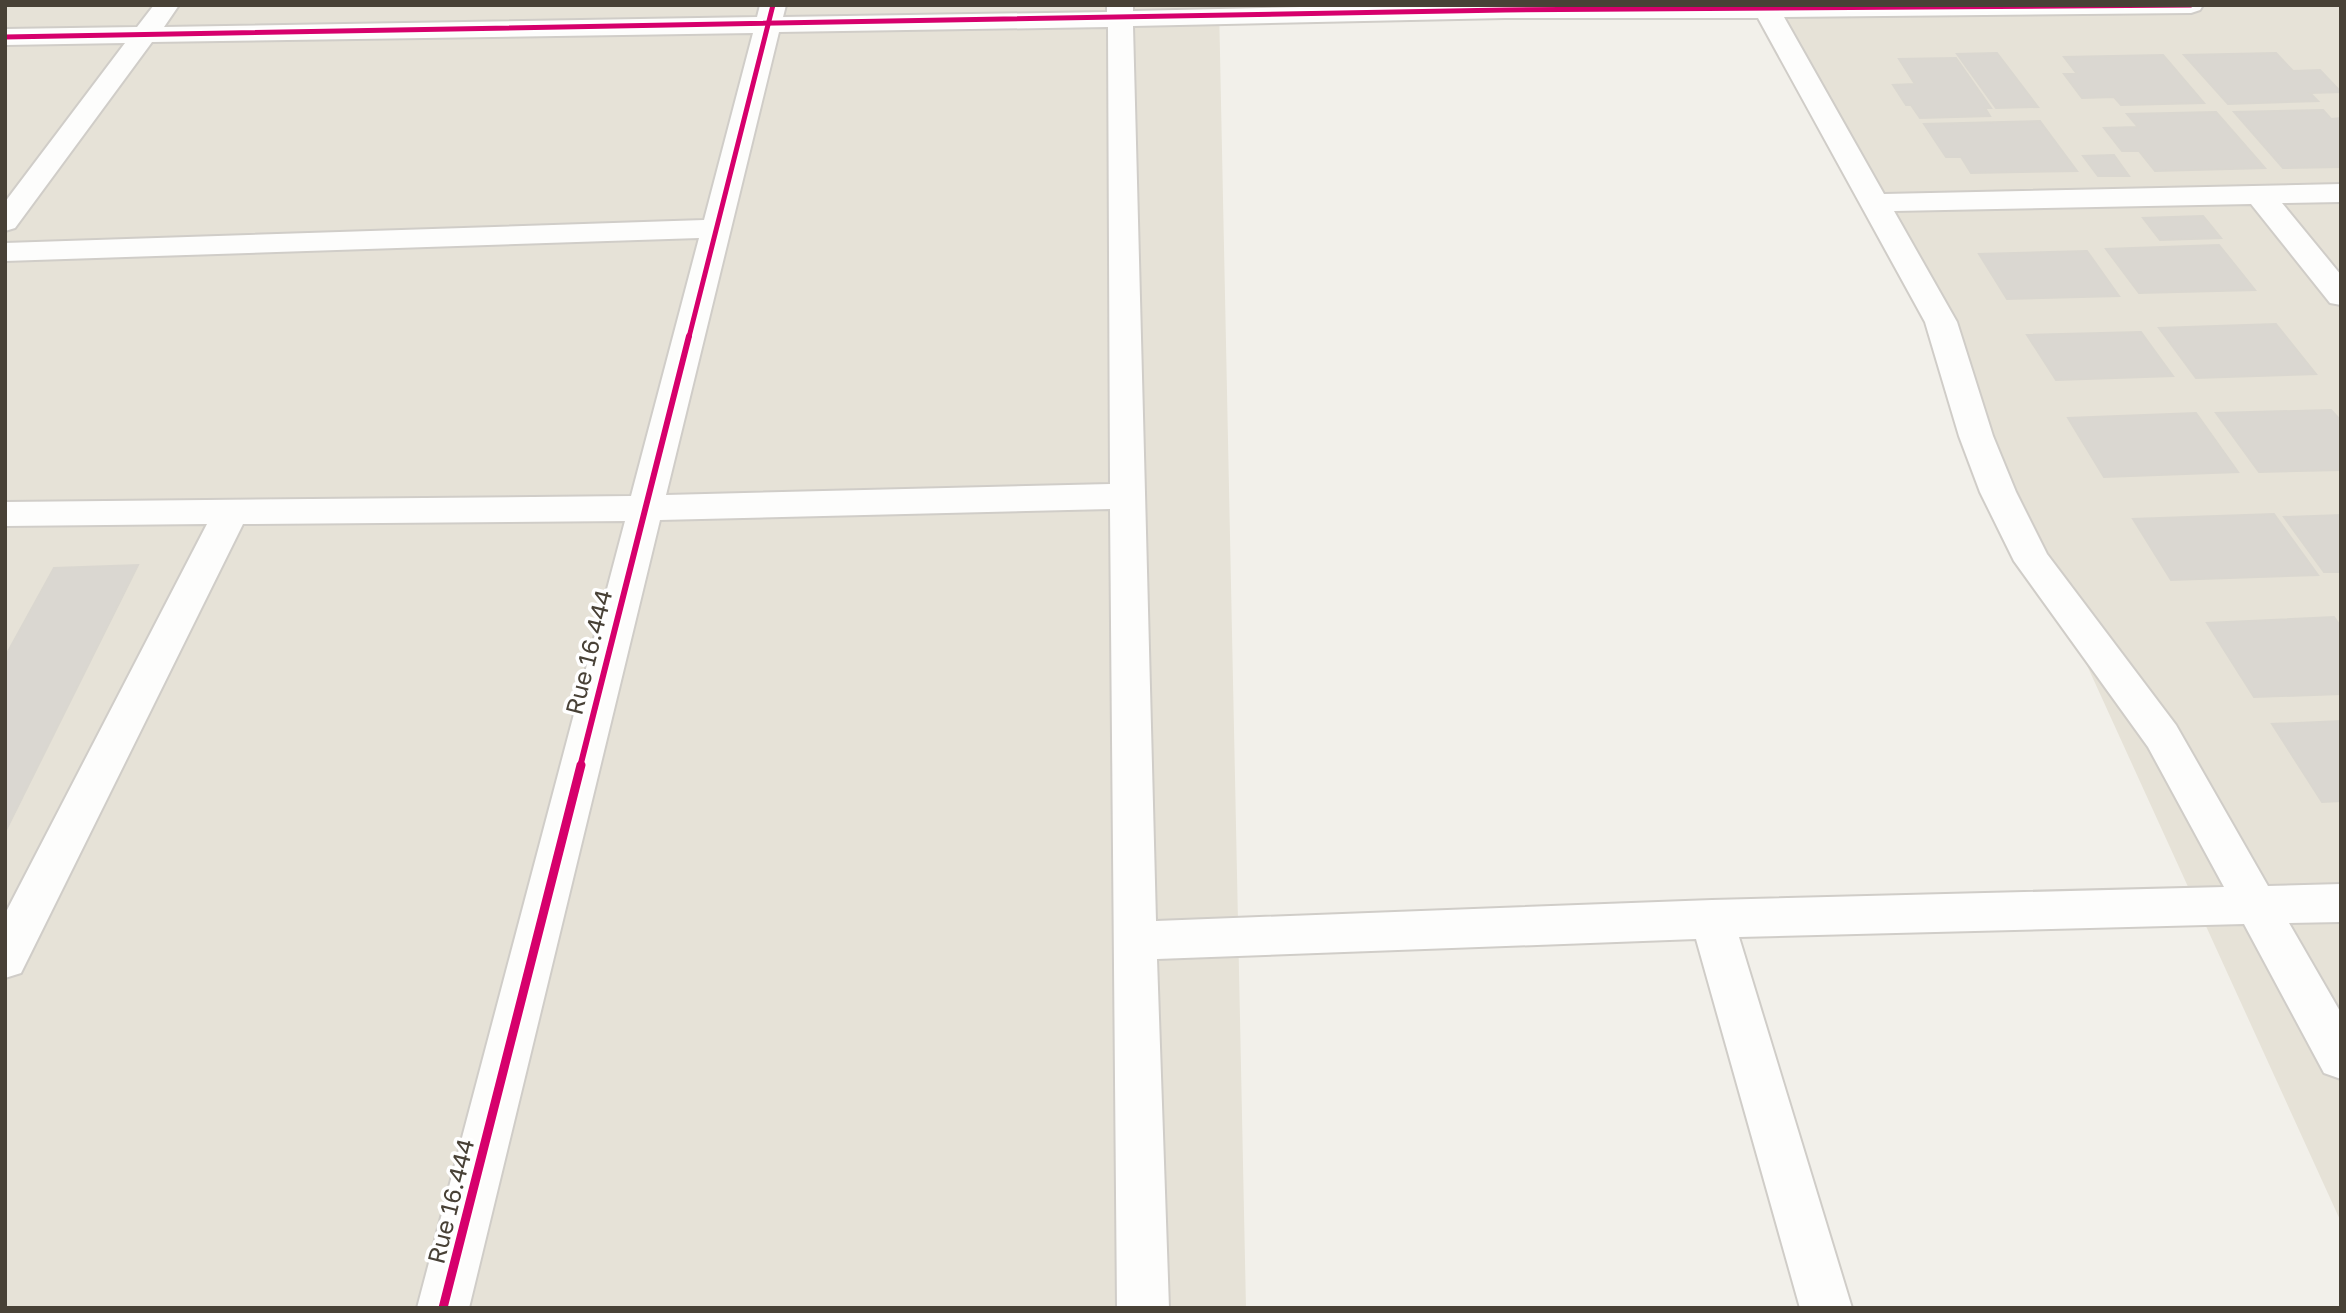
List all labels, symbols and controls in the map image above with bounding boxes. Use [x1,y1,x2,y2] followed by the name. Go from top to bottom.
[559,587,617,717] street label: Rue 16.444
[421,1136,479,1266] street label: Rue 16.444

